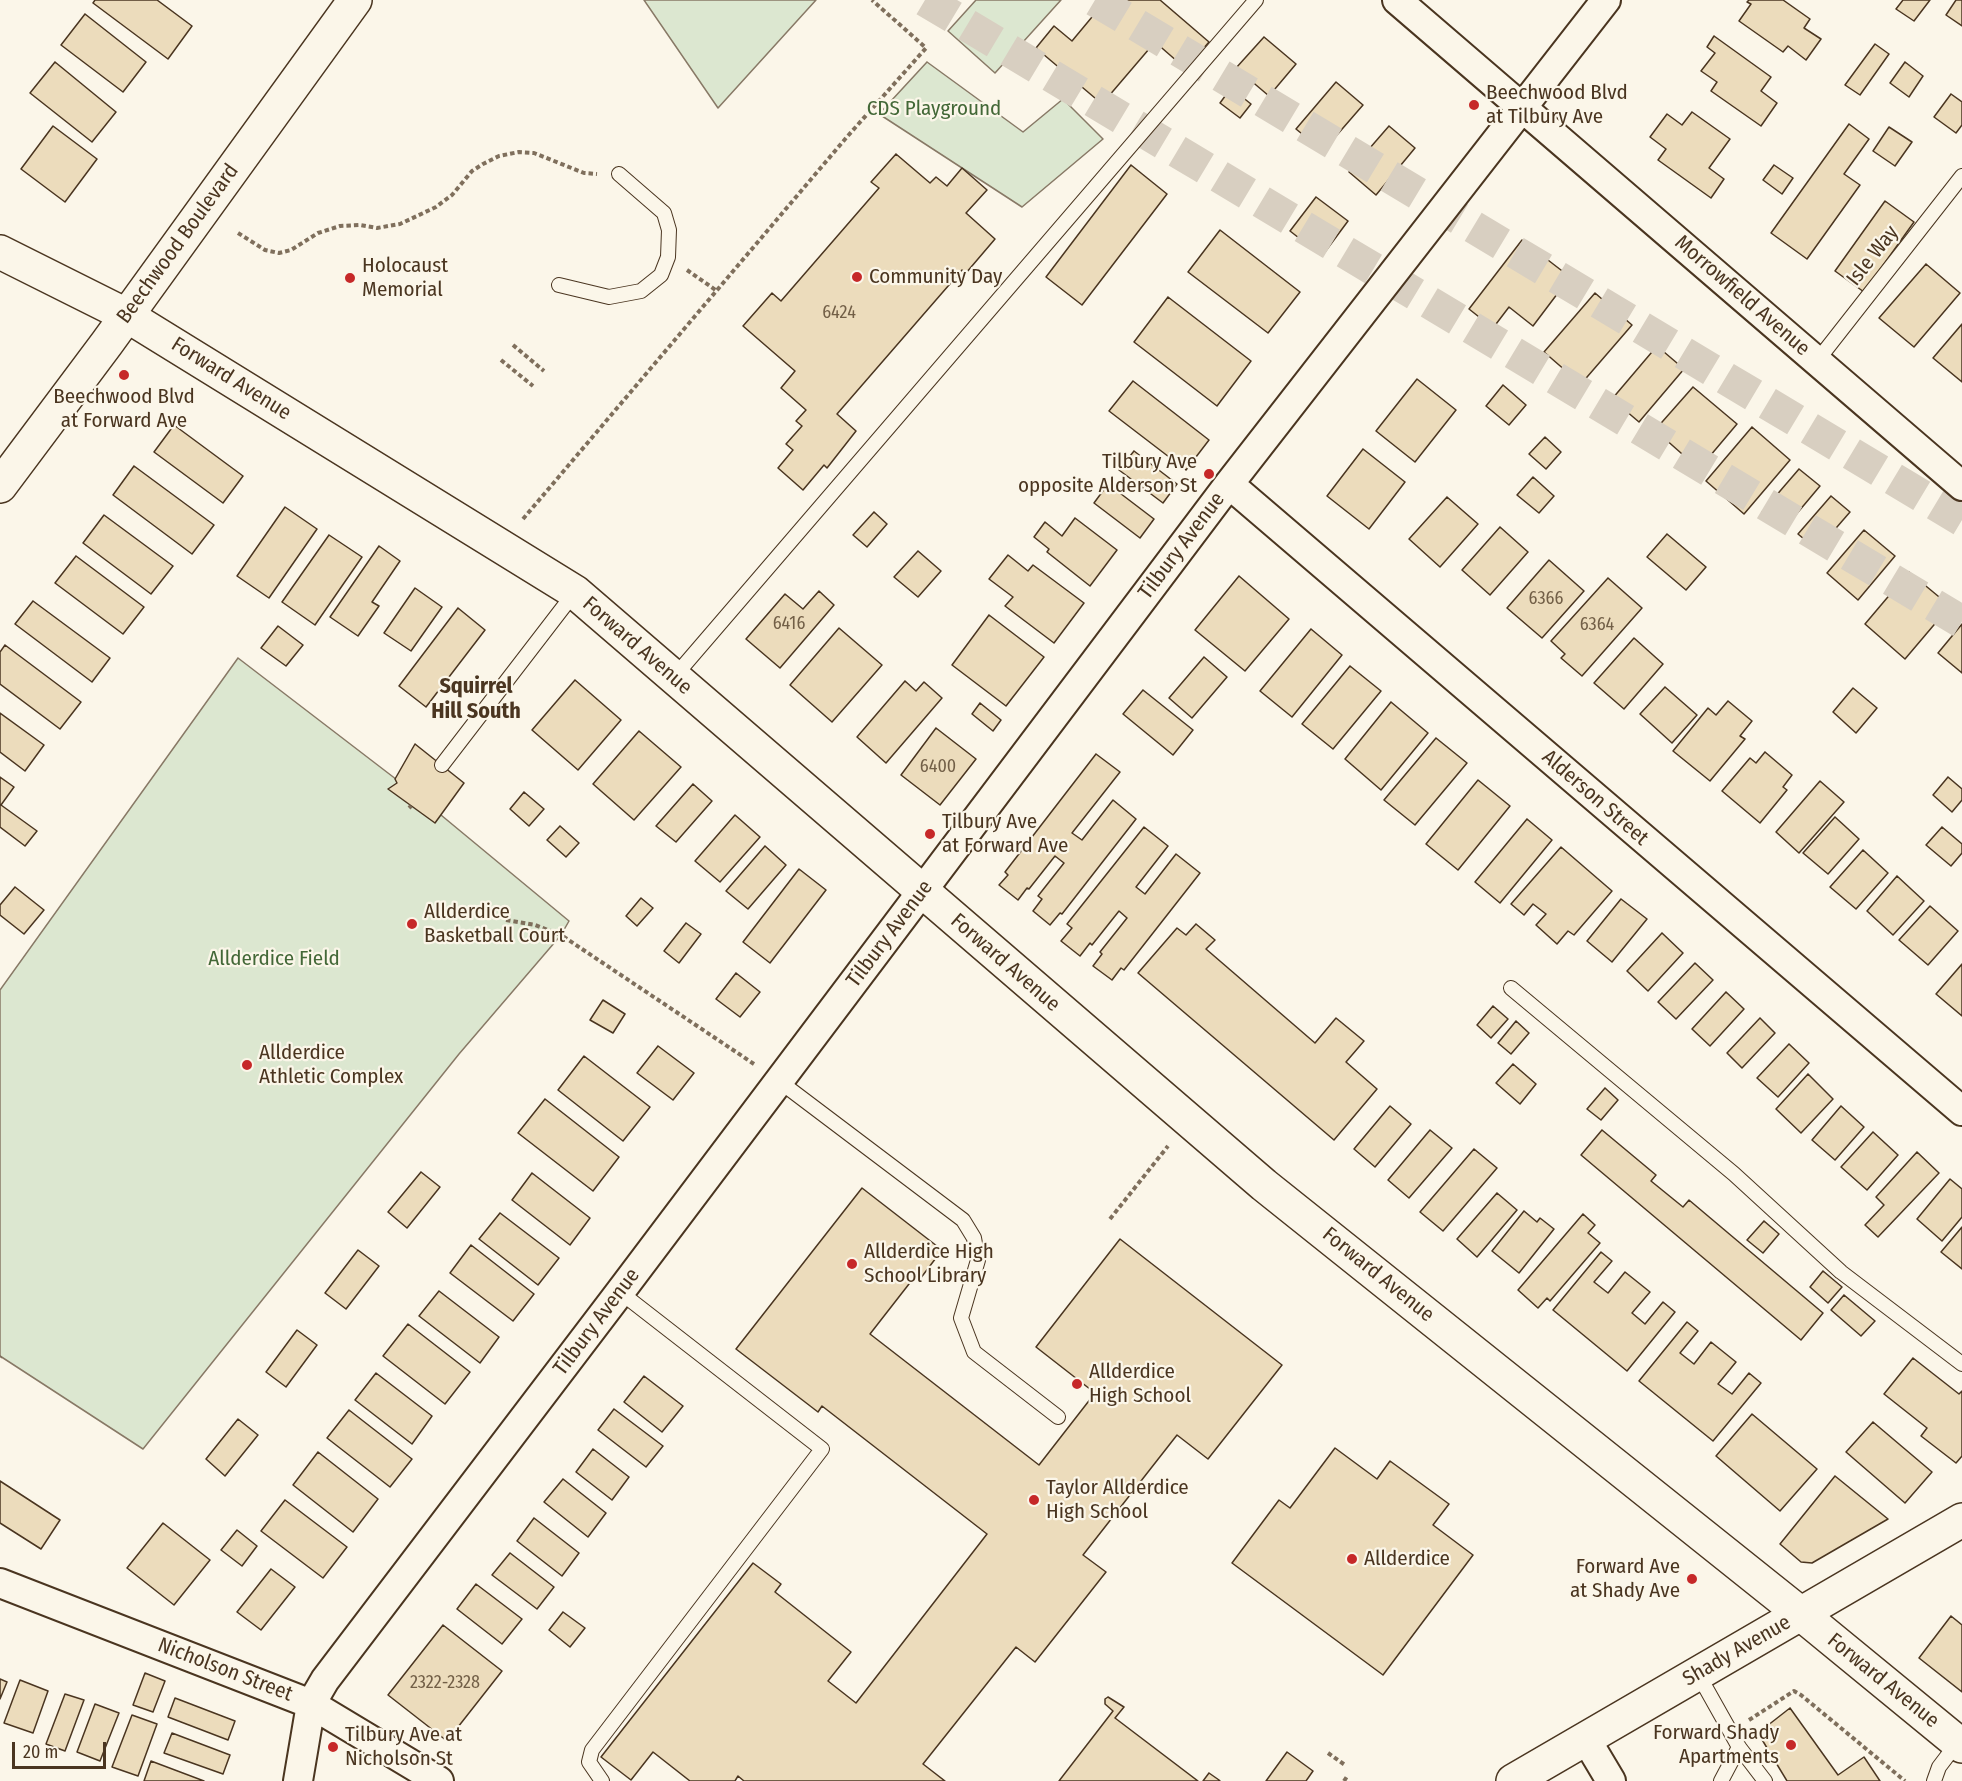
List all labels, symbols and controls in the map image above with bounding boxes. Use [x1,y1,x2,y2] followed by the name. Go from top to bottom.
[1486,80,1628,130] place label: Beechwood Blvd at Tilbury Ave
[867,96,1001,122] park label: CDS Playground
[1467,98,1481,112] marker: Beechwood Blvd at Tilbury Ave
[112,159,244,329] street label: Beechwood Boulevard
[1842,221,1904,291] street label: Isle Way
[1669,230,1815,362] street label: Morrowfield Avenue
[362,253,448,303] place label: Holocaust Memorial
[869,264,1002,290] place label: Community Day
[850,270,864,284] marker: Community Day
[343,271,357,285] marker: Holocaust Memorial
[822,302,856,324] house number: 6424
[166,332,296,426] street label: Forward Avenue
[117,368,131,382] marker: Beechwood Blvd at Forward Ave
[53,384,195,434] place label: Beechwood Blvd at Forward Ave
[1018,449,1197,499] place label: Tilbury Ave opposite Alderson St
[1202,467,1216,481] marker: Tilbury Ave opposite Alderson St
[1134,488,1230,604] street label: Tilbury Avenue
[1529,588,1563,610] house number: 6366
[577,592,697,700] street label: Forward Avenue
[773,613,805,635] house number: 6416
[1580,614,1614,636] house number: 6364
[431,674,521,726] district label: Squirrel Hill South
[1537,745,1653,851] street label: Alderson Street
[920,756,956,778] house number: 6400
[942,809,1068,859] place label: Tilbury Ave at Forward Ave
[923,827,937,841] marker: Tilbury Ave at Forward Ave
[842,876,938,992] street label: Tilbury Avenue
[424,899,565,949] place label: Allderdice Basketball Court
[945,909,1065,1017] street label: Forward Avenue
[405,917,419,931] marker: Allderdice Basketball Court
[208,946,340,972] park label: Allderdice Field
[259,1040,403,1090] place label: Allderdice Athletic Complex
[240,1058,254,1072] marker: Allderdice Athletic Complex
[1317,1222,1439,1328] street label: Forward Avenue
[864,1239,994,1289] place label: Allderdice High School Library
[845,1257,859,1271] marker: Allderdice High School Library
[549,1264,645,1380] street label: Tilbury Avenue
[1089,1359,1191,1409] place label: Allderdice High School
[1070,1377,1084,1391] marker: Allderdice High School
[1046,1475,1189,1525] place label: Taylor Allderdice High School
[1027,1493,1041,1507] marker: Taylor Allderdice High School
[1364,1546,1450,1572] place label: Allderdice
[1345,1552,1359,1566] marker: Allderdice
[1570,1554,1680,1604] place label: Forward Ave at Shady Ave
[1685,1572,1699,1586] marker: Forward Ave at Shady Ave
[1679,1610,1795,1692] street label: Shady Avenue
[1822,1628,1944,1734] street label: Forward Avenue
[154,1633,296,1707] street label: Nicholson Street
[410,1672,480,1694] house number: 2322-2328
[1653,1720,1779,1770] place label: Forward Shady Apartments
[345,1722,462,1772] place label: Tilbury Ave at Nicholson St
[15,1730,110,1768] scale bar
[1784,1738,1798,1752] marker: Forward Shady Apartments
[326,1740,340,1754] marker: Tilbury Ave at Nicholson St
[23,1741,58,1763] text: 20 m

